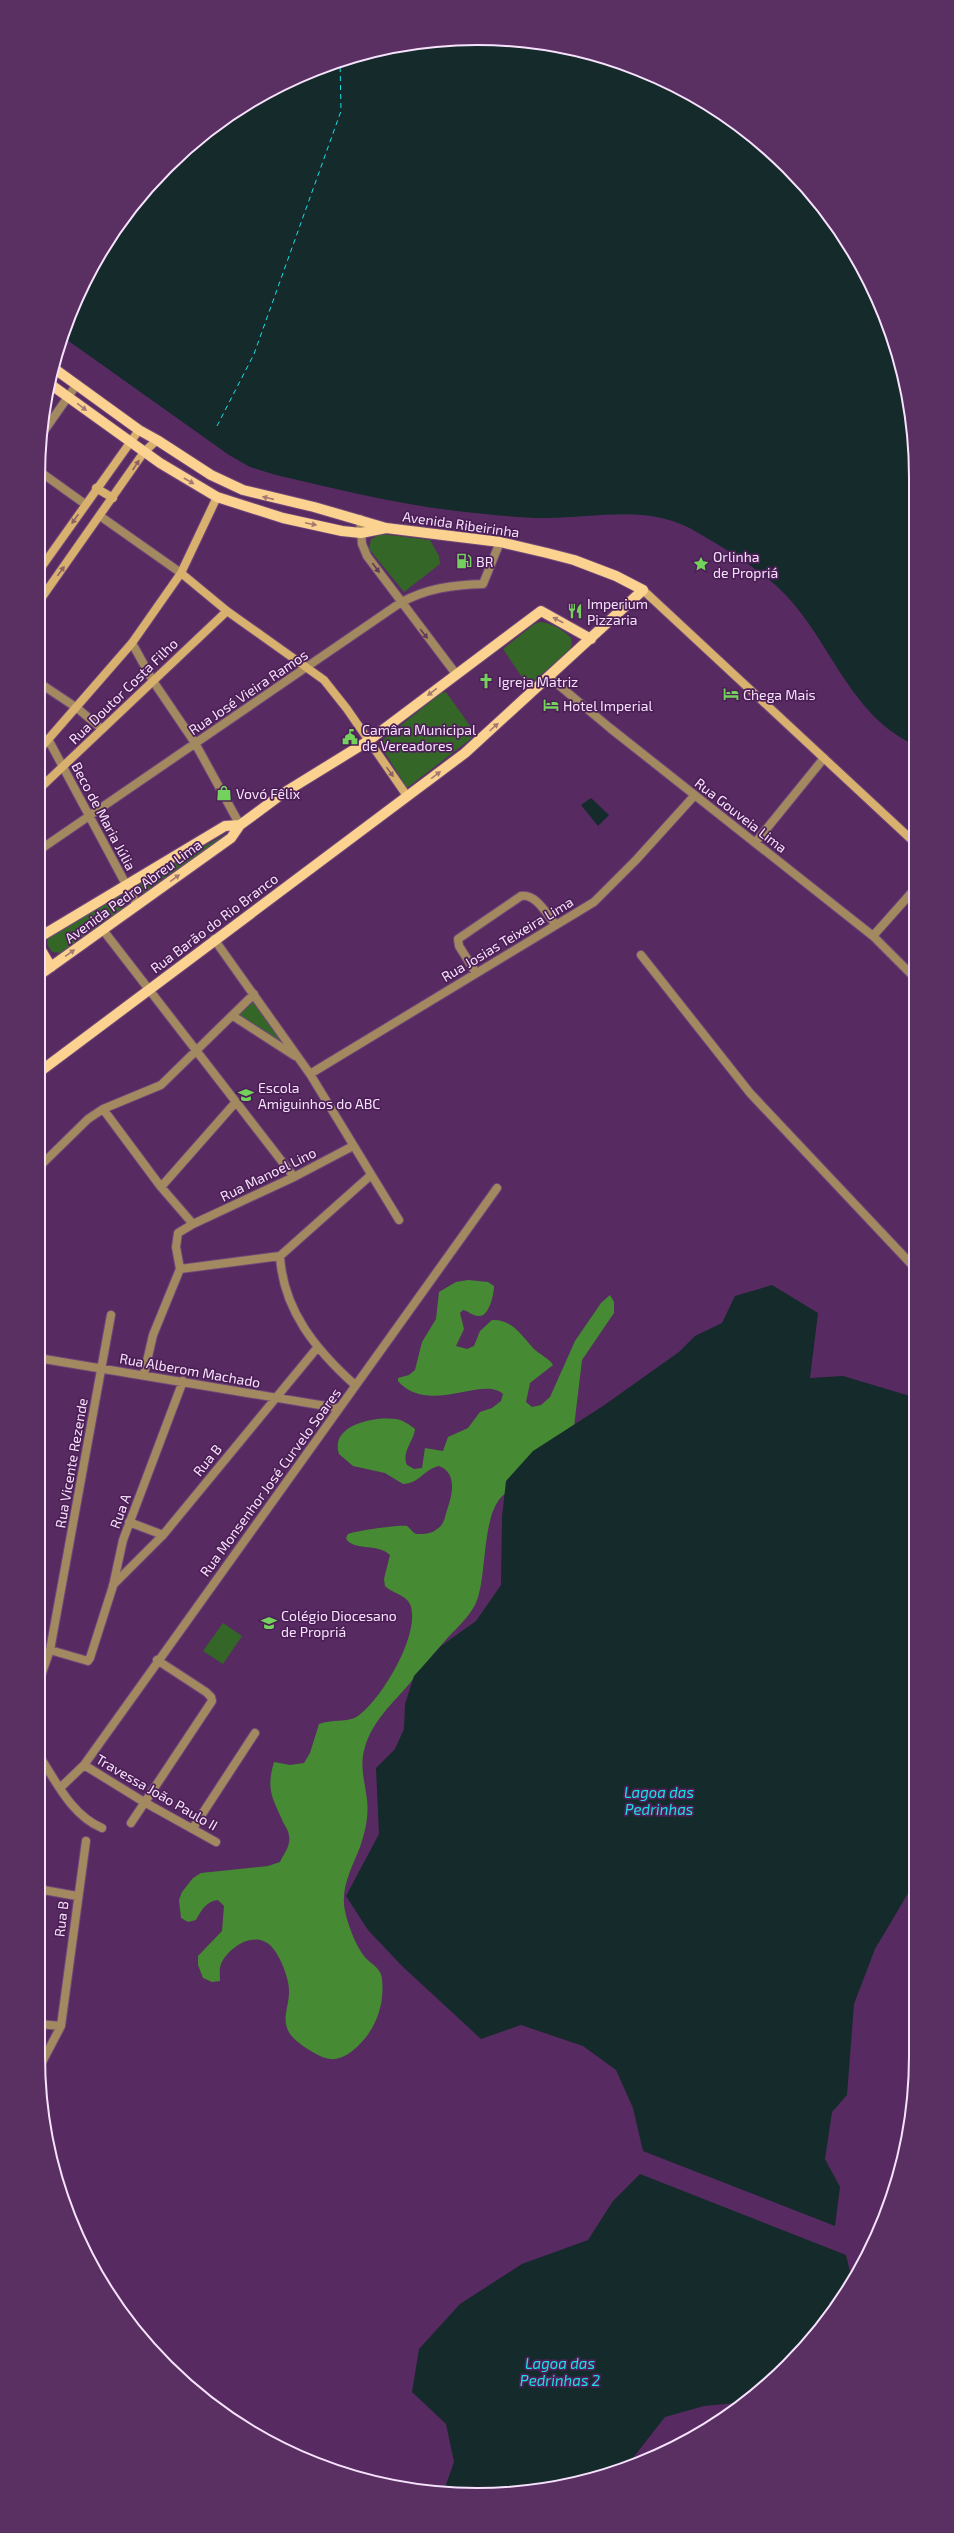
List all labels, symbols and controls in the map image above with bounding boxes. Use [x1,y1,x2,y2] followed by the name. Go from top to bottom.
[76,403,87,412] one-way arrow
[132,460,140,470] one-way arrow
[183,478,195,485] one-way arrow
[261,494,274,500] one-way arrow
[401,507,521,541] street label: Avenida Ribeirinha
[71,514,79,524] one-way arrow
[304,521,317,527] one-way arrow
[713,548,778,581] place label: Orlinha de Propriá
[455,552,473,570] fuel station icon: BR
[476,553,494,570] place label: BR
[692,555,710,573] place icon: Orlinha de Propriá
[372,563,380,573] one-way arrow
[57,566,65,577] one-way arrow
[587,595,648,628] place label: Imperium Pizzaria
[566,602,584,620] restaurant icon: Imperium Pizzaria
[552,617,564,623] one-way arrow
[420,628,429,639] one-way arrow
[65,635,181,747] street label: Rua Doutor Costa Filho
[185,646,311,738] street label: Rua José Vieira Ramos
[477,672,495,690] church icon: Igreja Matriz
[498,673,578,690] place label: Igreja Matriz
[722,685,740,703] hotel icon: Chega Mais
[743,686,816,703] place label: Chega Mais
[427,687,437,695] one-way arrow
[542,696,560,714] hotel icon: Hotel Imperial
[563,697,653,714] place label: Hotel Imperial
[362,721,477,754] place label: Camâra Municipal de Vereadores
[489,722,499,731] one-way arrow
[341,728,359,746] public building icon: Camâra Municipal de Vereadores
[68,759,140,873] street label: Beco de Maria Júlia
[385,767,394,778] one-way arrow
[431,771,442,779] one-way arrow
[692,774,790,856] street label: Rua Gouveia Lima
[215,784,233,802] shop icon: Vovó Fêlix
[236,785,301,802] place label: Vovó Fêlix
[61,836,205,946] street label: Avenida Pedro Abreu Lima
[147,869,281,977] street label: Rua Barão do Rio Branco
[170,873,181,882] one-way arrow
[438,893,576,985] street label: Rua Josias Teixeira Lima
[65,950,75,958] one-way arrow
[258,1079,380,1112] place label: Escola Amiguinhos do ABC
[237,1086,255,1104] school or university icon: Escola Amiguinhos do ABC
[217,1143,319,1205] street label: Rua Manoel Lino
[118,1349,262,1391] street label: Rua Alberom Machado
[196,1385,344,1579] street label: Rua Monsenhor José Curvelo Soares
[51,1397,91,1529] street label: Rua Vicente Rezende
[189,1441,225,1479] street label: Rua B
[106,1491,134,1531] street label: Rua A
[281,1607,397,1640] place label: Colégio Diocesano de Propriá
[260,1614,278,1632] school or university icon: Colégio Diocesano de Propriá
[93,1750,221,1834] street label: Travessa João Paulo II
[624,1783,694,1818] water label: Lagoa das Pedrinhas
[50,1900,72,1938] street label: Rua B
[520,2354,600,2389] water label: Lagoa das Pedrinhas 2

